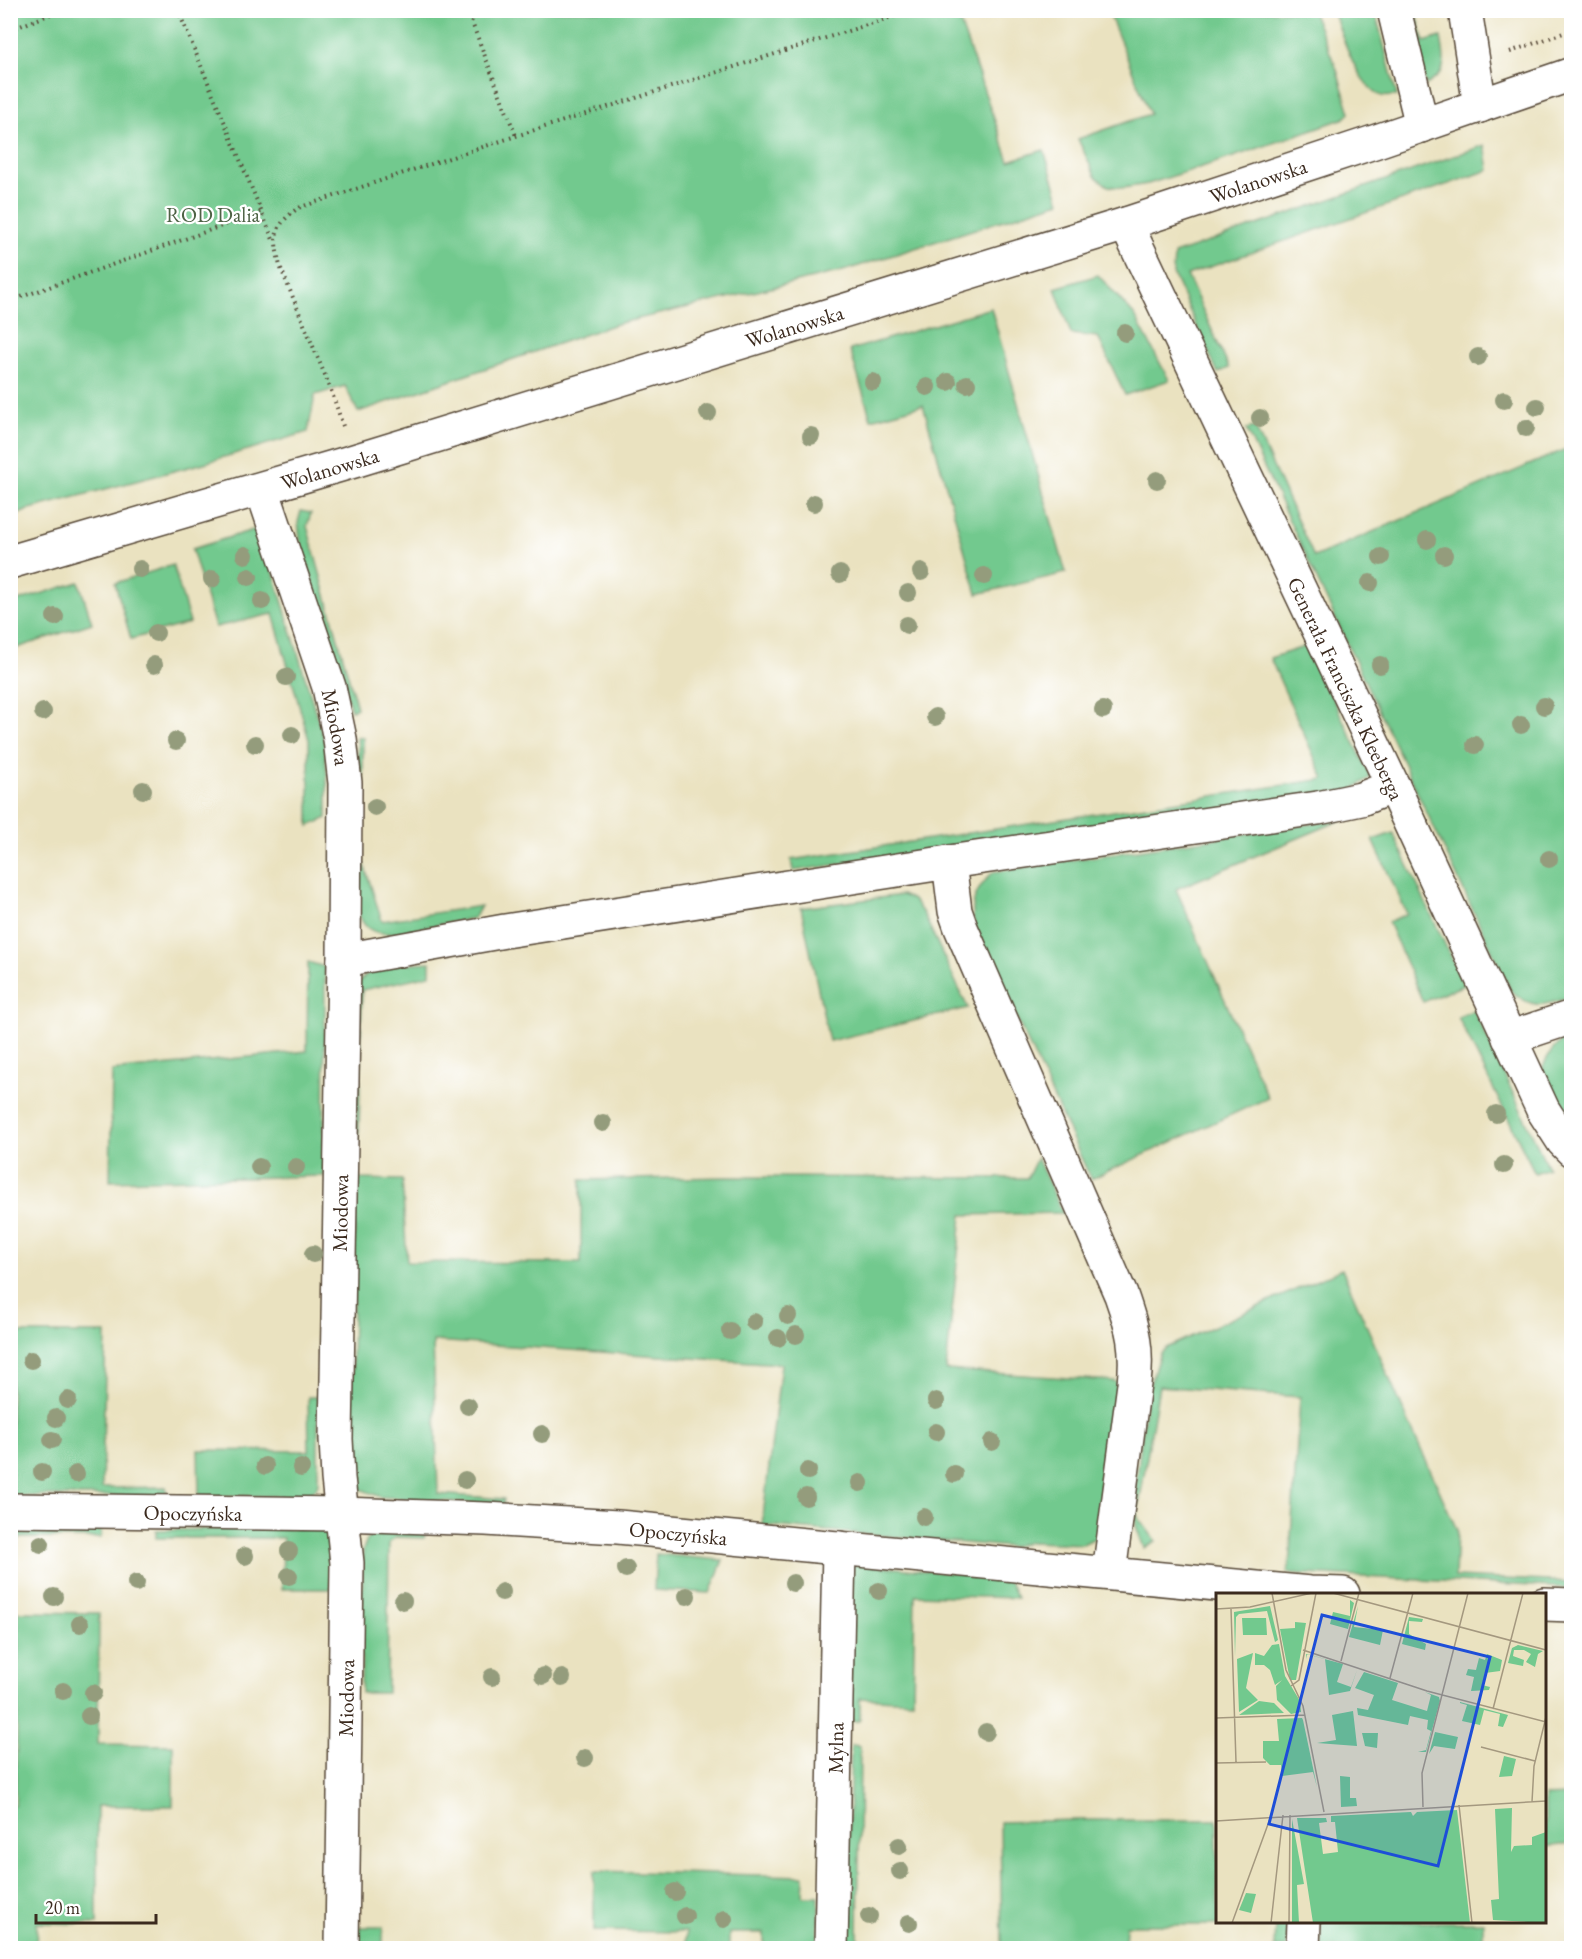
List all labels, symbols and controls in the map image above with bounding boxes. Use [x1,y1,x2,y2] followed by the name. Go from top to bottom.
[1206,151,1311,209] street label: Wolanowska
[166,201,261,228] park label: ROD Dalia
[742,298,847,354] street label: Wolanowska
[277,441,383,495] street label: Wolanowska
[1282,572,1411,805] street label: Generała Franciszka Kleeberga
[316,686,356,768] street label: Miodowa
[326,1173,354,1252] street label: Miodowa
[144,1498,243,1526] street label: Opoczyńska
[628,1515,729,1551] street label: Opoczyńska
[1216,1593,1546,1923] inset map
[332,1658,360,1737] street label: Miodowa
[821,1721,849,1774] street label: Mylna
[36,1887,156,1925] scale bar
[45,1896,80,1919] text: 20 m

